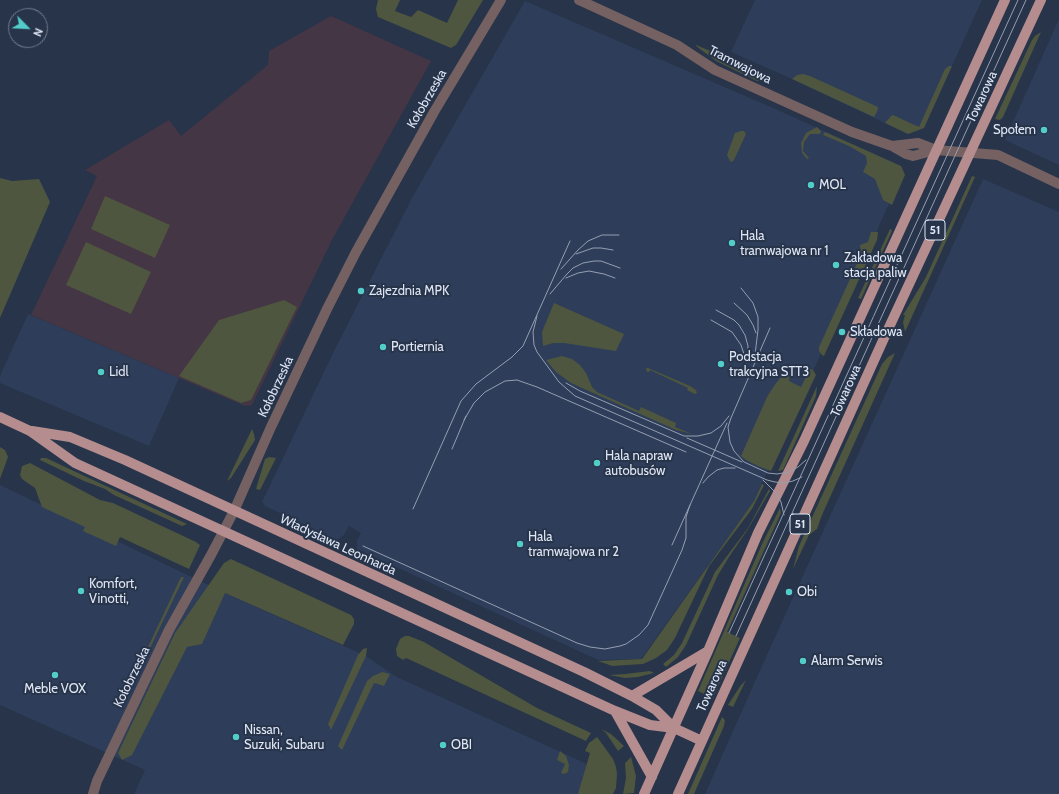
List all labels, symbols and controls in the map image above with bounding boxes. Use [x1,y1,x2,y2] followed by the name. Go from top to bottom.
[8,8,48,48] north arrow
[30,26,46,39] text: N
[706,43,774,87] street label: Tramwajowa
[404,67,450,131] street label: Kołobrzeska
[963,69,1001,125] street label: Towarowa
[993,122,1036,138] place label: Społem
[1039,125,1049,135] marker: Społem
[819,177,846,193] place label: MOL
[806,180,816,190] marker: MOL
[925,220,945,240] road number: 51
[740,228,828,259] place label: Hala tramwajowa nr 1
[727,238,737,248] marker: Hala tramwajowa nr 1
[844,250,907,281] place label: Zakładowa stacja paliw
[831,260,841,270] marker: Zakładowa stacja paliw
[369,283,449,299] place label: Zajezdnia MPK
[356,286,366,296] marker: Zajezdnia MPK
[850,324,903,340] place label: Składowa
[837,327,847,337] marker: Składowa
[391,339,444,355] place label: Portiernia
[378,342,388,352] marker: Portiernia
[729,349,809,380] place label: Podstacja trakcyjna STT3
[255,354,297,420] street label: Kołobrzeska
[716,359,726,369] marker: Podstacja trakcyjna STT3
[828,363,864,419] street label: Towarowa
[109,364,129,380] place label: Lidl
[96,367,106,377] marker: Lidl
[605,448,673,479] place label: Hala napraw autobusów
[592,458,602,468] marker: Hala napraw autobusów
[277,511,399,579] street label: Władysława Leonharda
[790,514,810,534] road number: 51
[528,529,619,560] place label: Hala tramwajowa nr 2
[515,539,525,549] marker: Hala tramwajowa nr 2
[89,576,137,607] place label: Komfort, Vinotti,
[797,584,817,600] place label: Obi
[76,586,86,596] marker: Komfort, Vinotti,
[784,587,794,597] marker: Obi
[111,644,153,710] street label: Kołobrzeska
[811,653,883,669] place label: Alarm Serwis
[798,656,808,666] marker: Alarm Serwis
[694,658,730,714] street label: Towarowa
[50,670,60,680] marker: Meble VOX
[24,681,86,697] place label: Meble VOX
[244,722,324,753] place label: Nissan, Suzuki, Subaru
[231,732,241,742] marker: Nissan, Suzuki, Subaru
[451,737,472,753] place label: OBI
[438,740,448,750] marker: OBI

